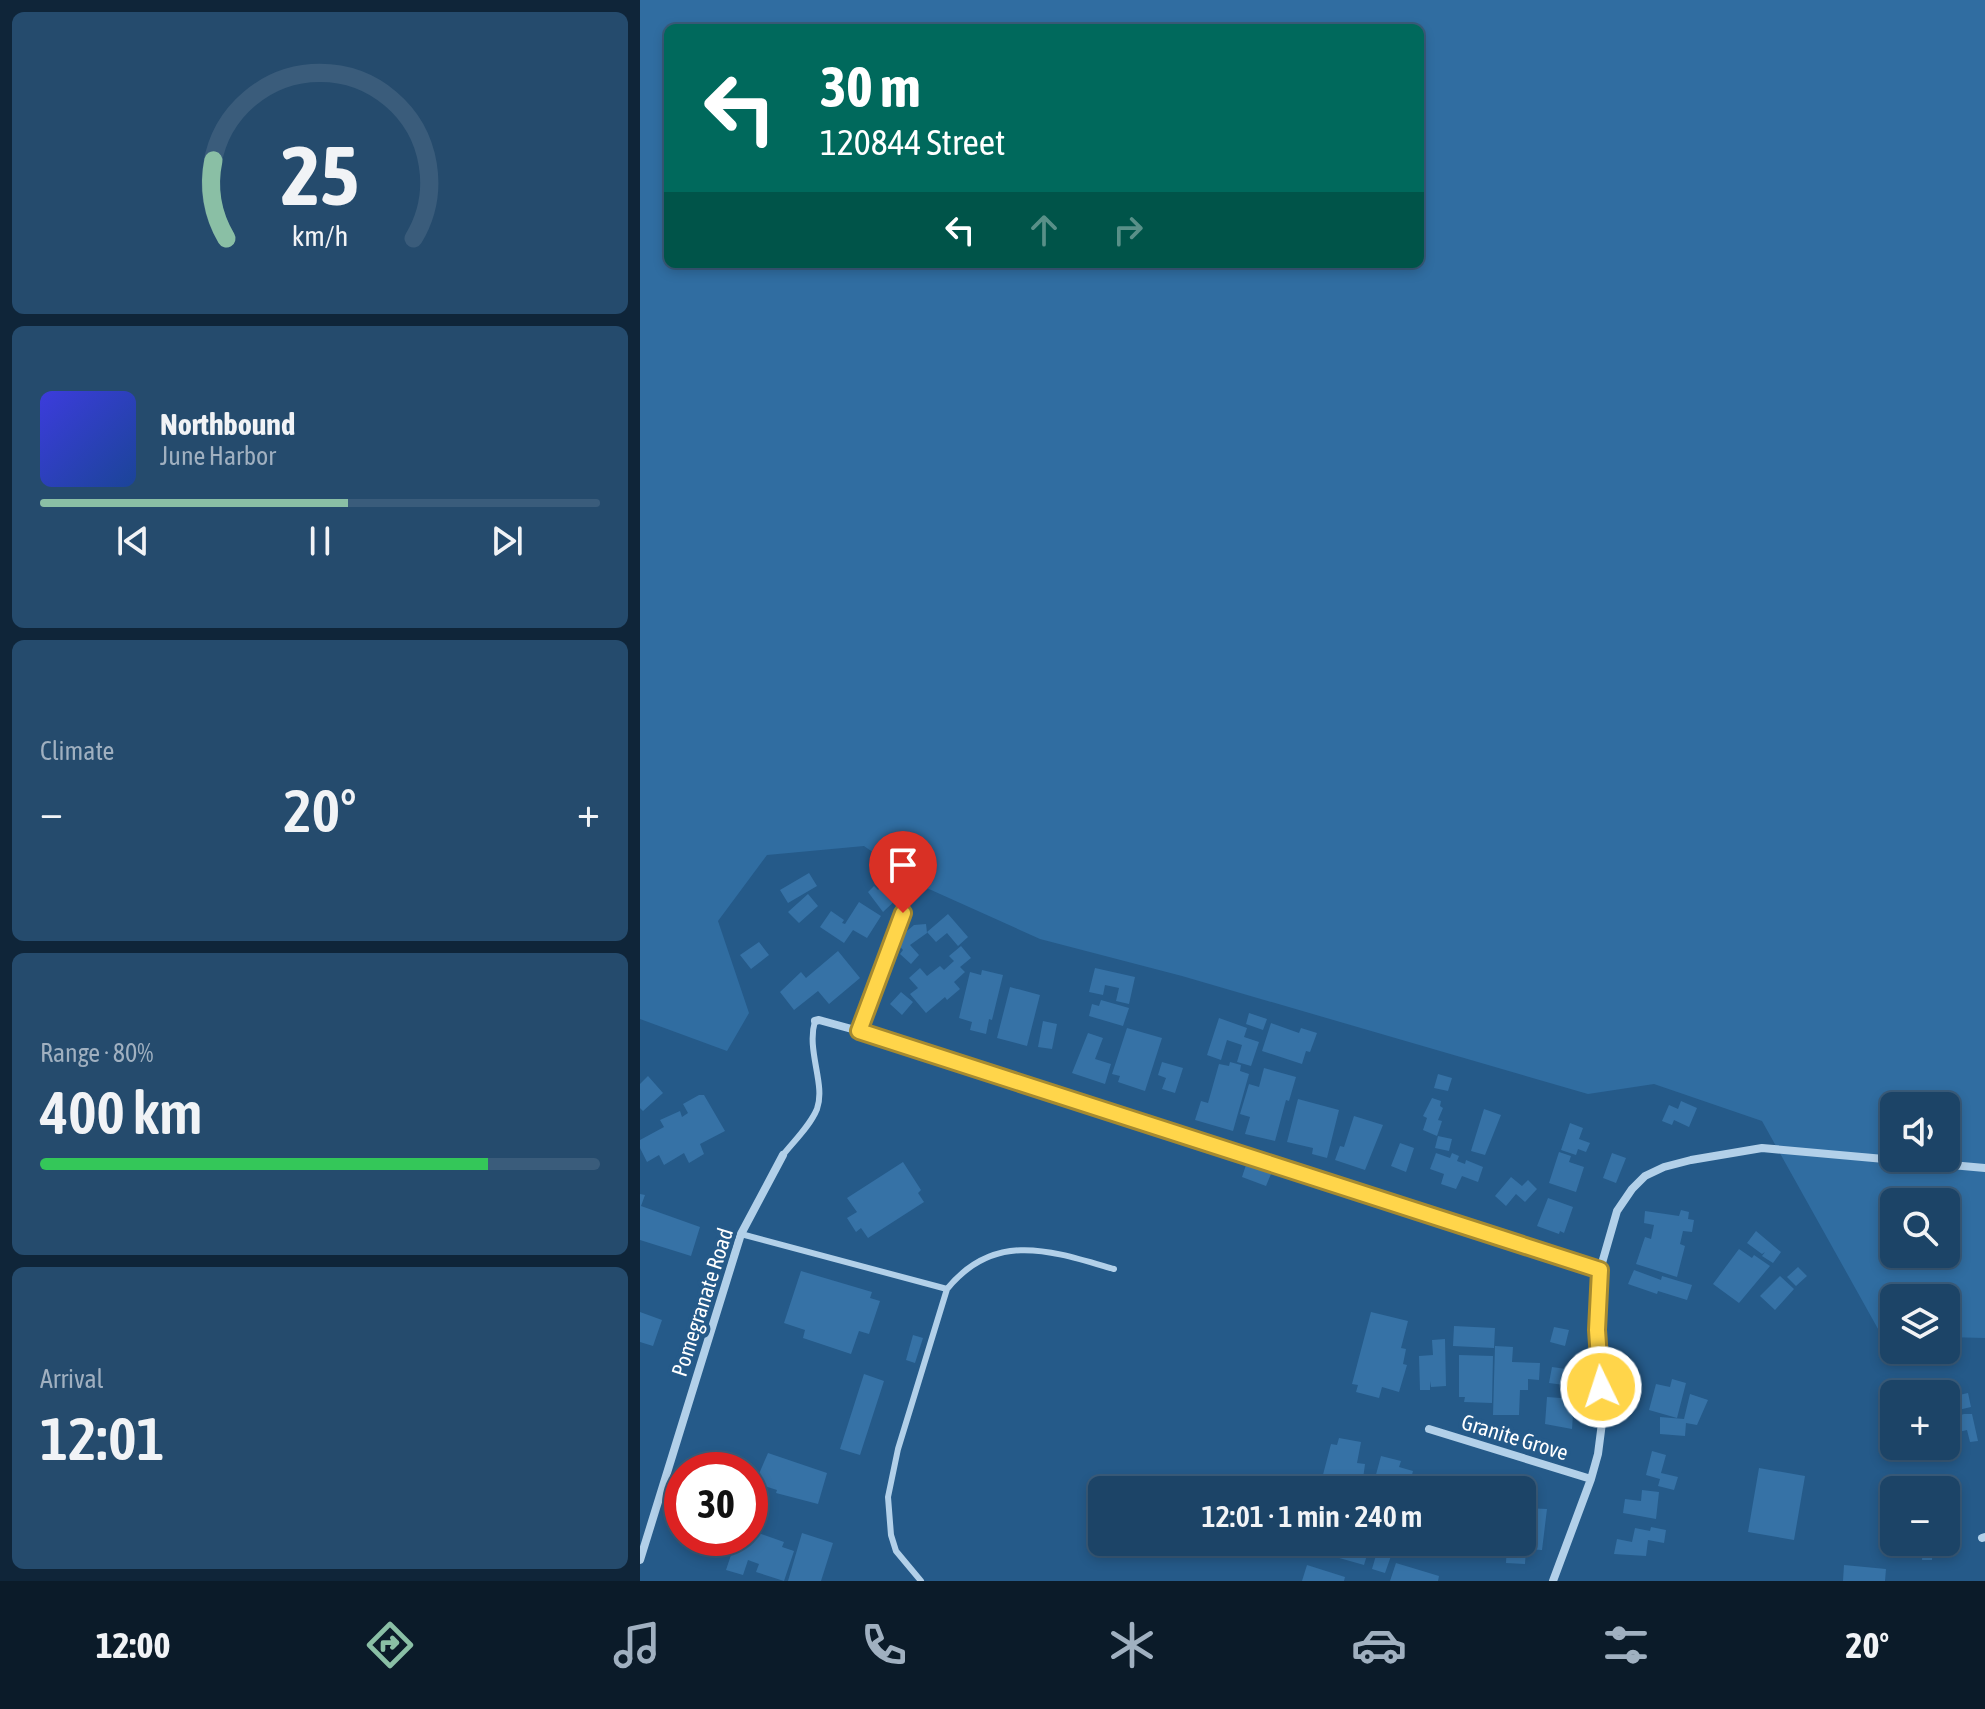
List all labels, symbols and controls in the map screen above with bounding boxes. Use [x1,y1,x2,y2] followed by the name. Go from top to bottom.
[820,55,921,119] text: 30 m
[688,56,792,160] icon: left
[820,121,1005,163] text: 120844 Street
[281,126,359,222] text: 25
[938,208,982,252] icon: left
[1022,208,1066,252] icon: ahead
[1106,208,1150,252] icon: right
[292,219,348,252] text: km/h
[160,407,295,441] text: Northbound
[160,441,276,471] text: June Harbor
[111,519,155,563] icon: previous
[298,519,342,563] icon: pause
[485,519,529,563] icon: next
[40,736,114,766] text: Climate
[284,776,356,845] text: 20°
[40,786,63,836] text: −
[577,786,600,836] text: +
[869,831,937,913] pin
[881,843,925,887] icon: arrive
[40,1038,153,1068] text: Range · 80%
[40,1078,202,1147] text: 400 km
[1880,1092,1960,1556] map controls
[1880,1092,1960,1172] button: sound
[1880,1188,1960,1268] button: search
[666,1225,738,1379] street label: Pomegranate Road
[1880,1284,1960,1364] button: layers
[1559,1345,1643,1429] position arrow
[40,1364,104,1394] text: Arrival
[1880,1380,1960,1460] button: +
[40,1404,165,1473] text: 12:01
[1459,1409,1571,1465] street label: Granite Grove
[664,1452,768,1556] speed limit sign: 30
[1880,1476,1960,1556] button: −
[1202,1499,1422,1533] text: 12:01 · 1 min · 240 m
[362,1617,418,1673] icon: directions
[609,1617,665,1673] icon: music
[856,1617,912,1673] icon: phone
[1104,1617,1160,1673] icon: climate
[1351,1617,1407,1673] icon: car
[1598,1617,1654,1673] icon: filters
[96,1624,170,1666] text: 12:00
[1846,1624,1889,1666] text: 20°

